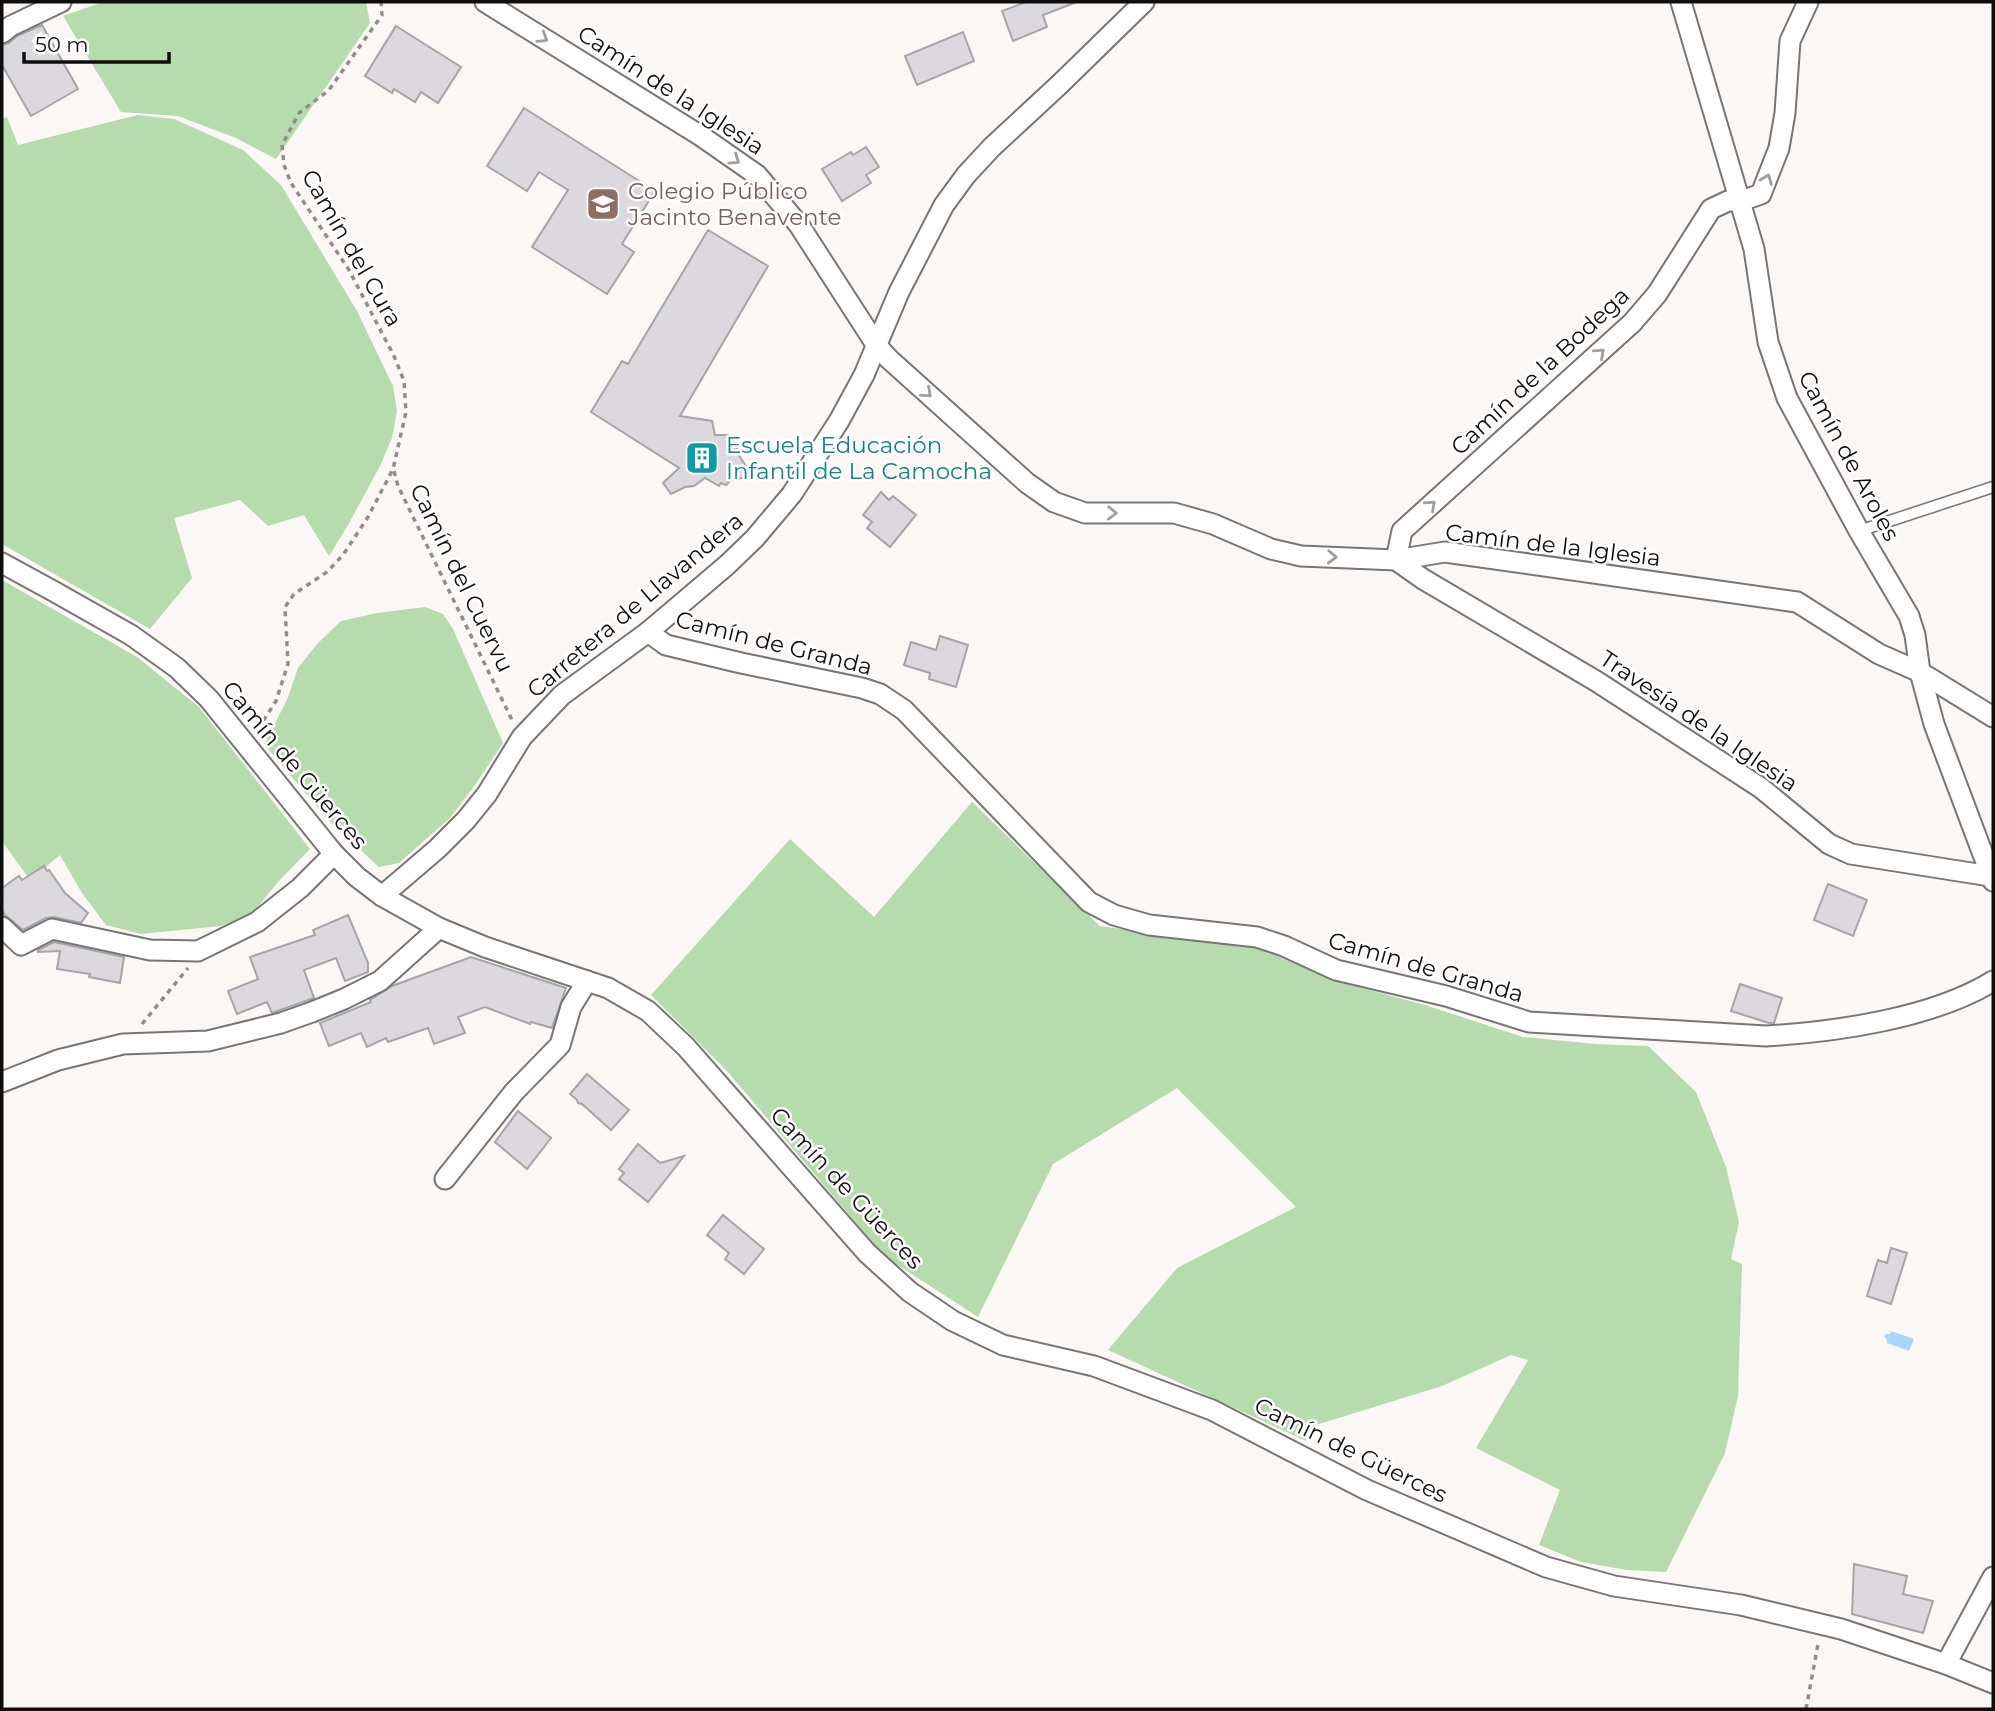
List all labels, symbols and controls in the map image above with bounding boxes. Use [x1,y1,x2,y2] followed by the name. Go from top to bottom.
[572,19,770,161] street label: Camín de la Iglesia
[24,21,170,65] scale bar
[535,29,548,42] one-way arrow
[35,32,89,57] text: 50 m
[727,151,740,164] one-way arrow
[296,164,408,332] street label: Camín del Cura
[1758,173,1772,185] one-way arrow
[627,177,841,231] place label: Colegio Público Jacinto Benavente
[584,185,622,223] school or university icon: Colegio Público Jacinto Benavente
[1445,281,1635,461] street label: Camín de la Bodega
[1592,348,1605,361] one-way arrow
[1792,366,1906,546] street label: Camín de Aroles
[919,385,932,397] one-way arrow
[726,431,992,485] place label: Escuela Educación Infantil de La Camocha
[683,439,721,477] building icon: Escuela Educación Infantil de La Camocha
[404,479,520,677] street label: Camín del Cuervu
[1423,501,1436,513] one-way arrow
[1107,505,1118,521] one-way arrow
[521,506,749,704] street label: Carretera de Llavandera
[1444,518,1662,572] street label: Camín de la Iglesia
[1327,550,1338,565] one-way arrow
[673,605,875,681] street label: Camín de Granda
[1595,644,1803,798] street label: Travesía de la Iglesia
[216,675,374,855] street label: Camín de Güerces
[1325,926,1527,1008] street label: Camín de Granda
[765,1101,929,1275] street label: Camín de Güerces
[1250,1391,1452,1509] street label: Camín de Güerces

